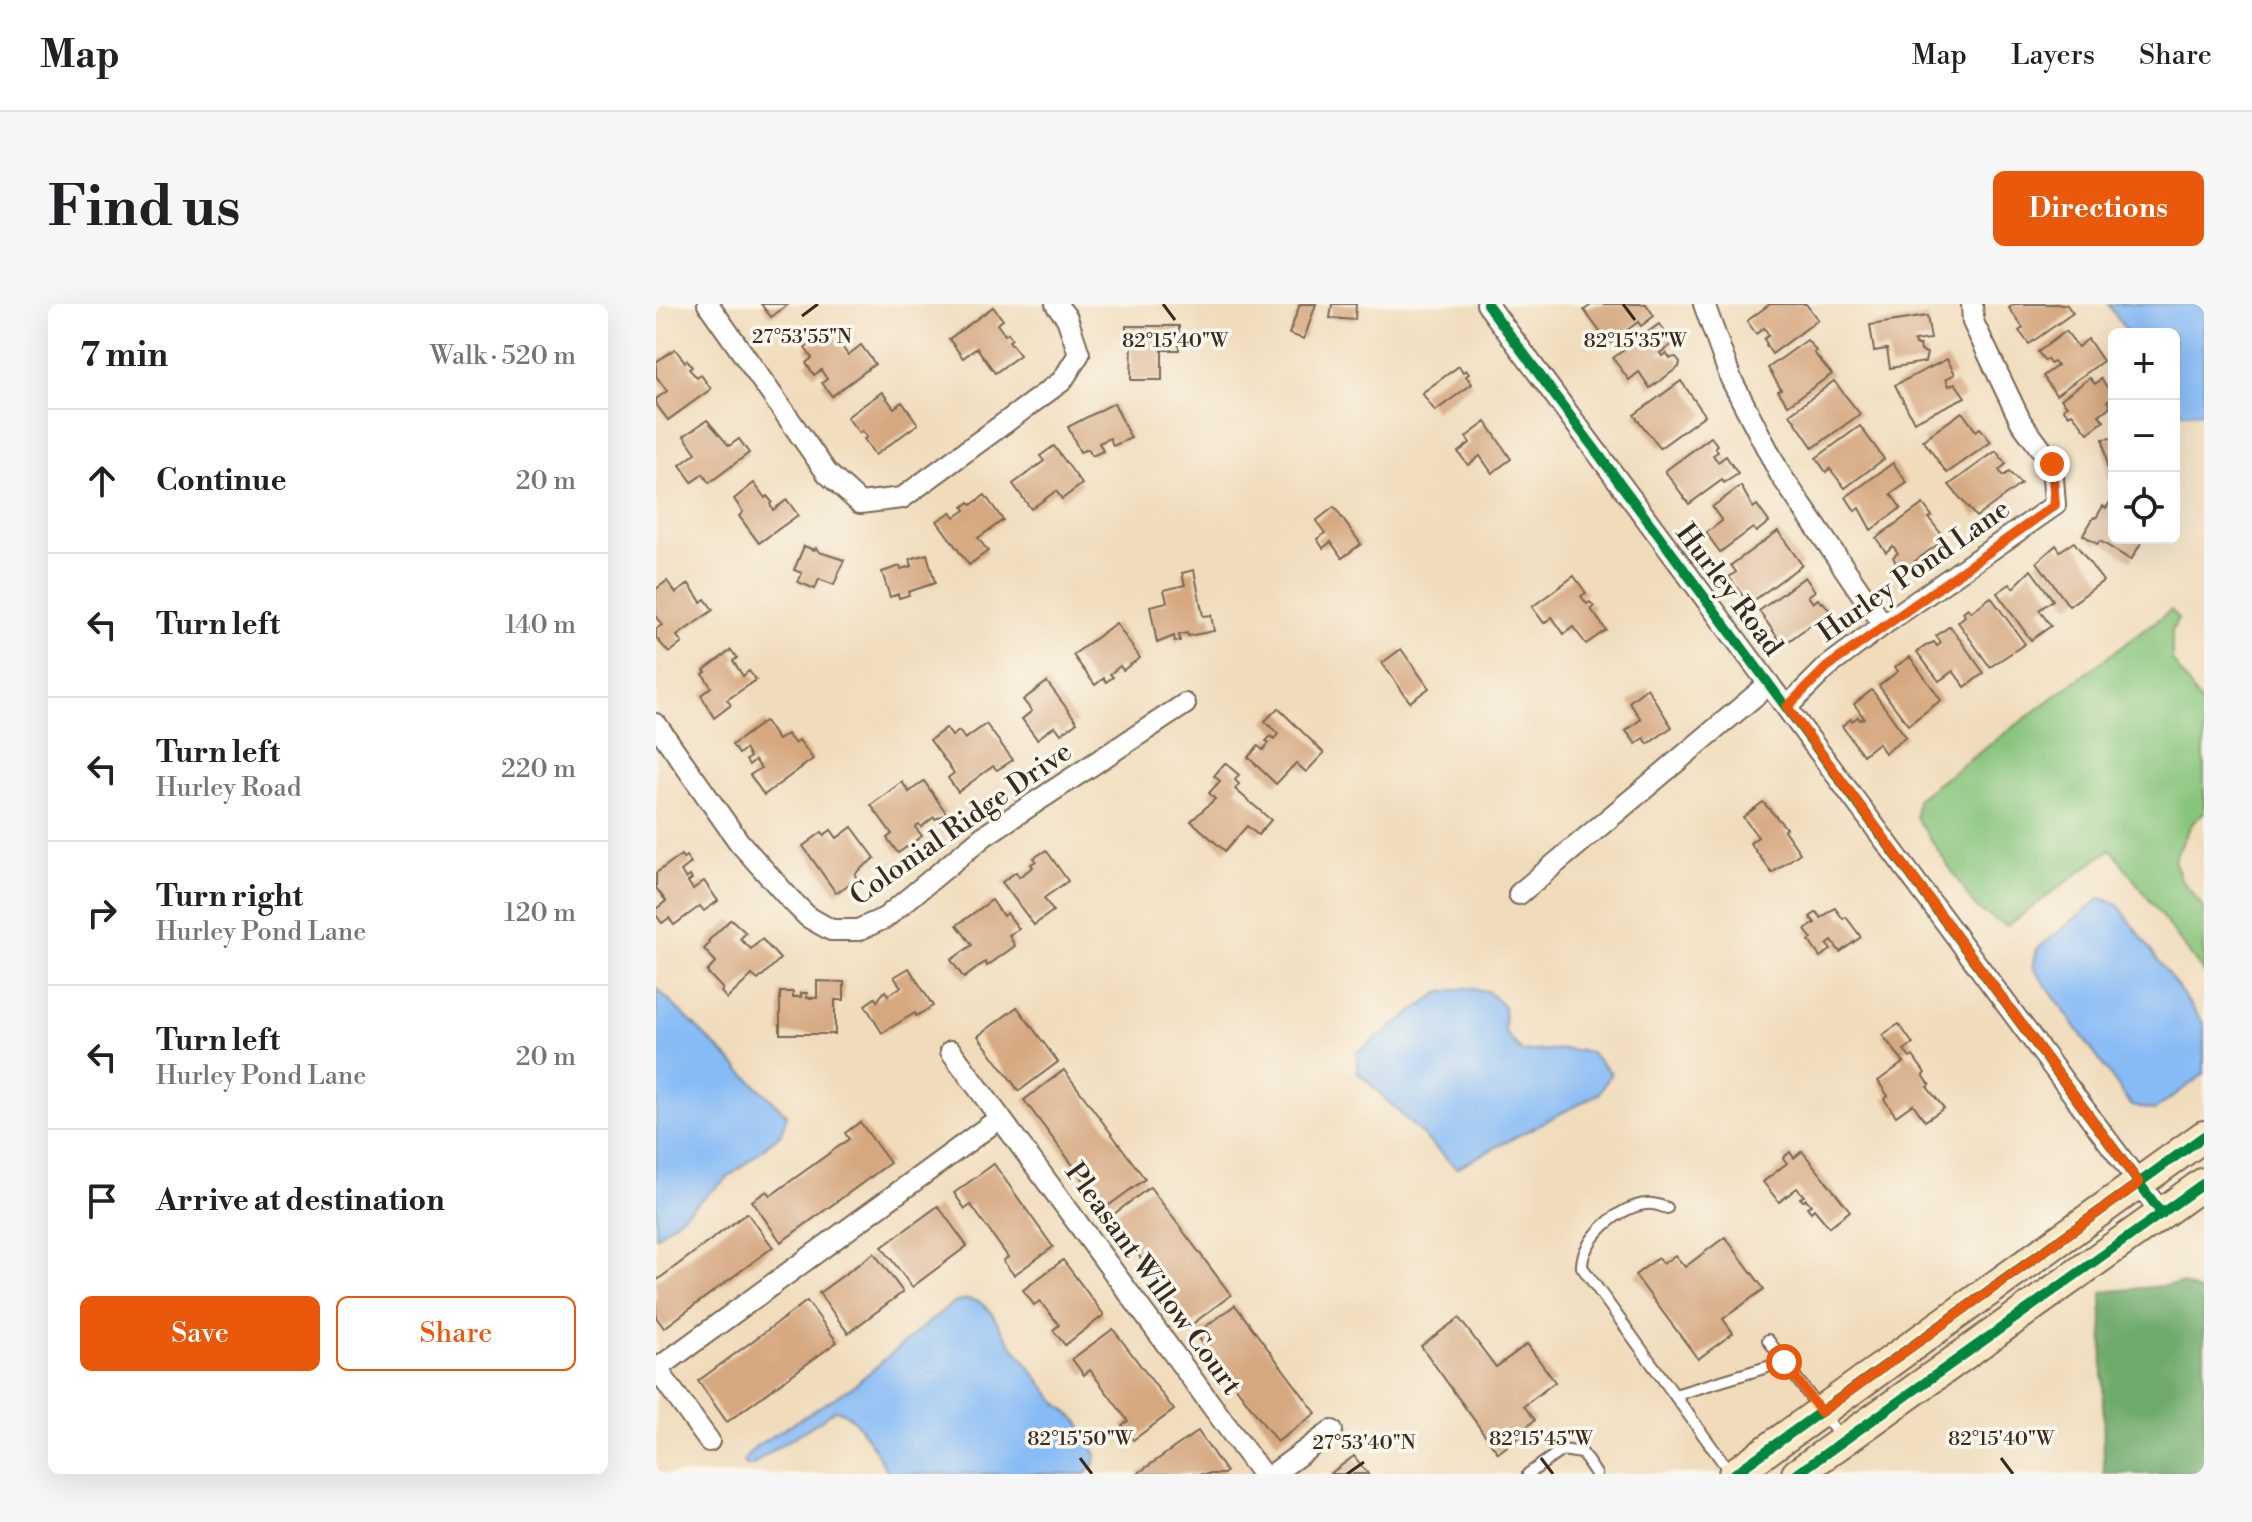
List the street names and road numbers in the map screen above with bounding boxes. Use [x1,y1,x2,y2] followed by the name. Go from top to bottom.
[1811,492,2017,650] street label: Hurley Pond Lane
[1668,517,1790,663] street label: Hurley Road
[843,734,1079,914] street label: Colonial Ridge Drive
[1057,1156,1249,1402] street label: Pleasant Willow Court

